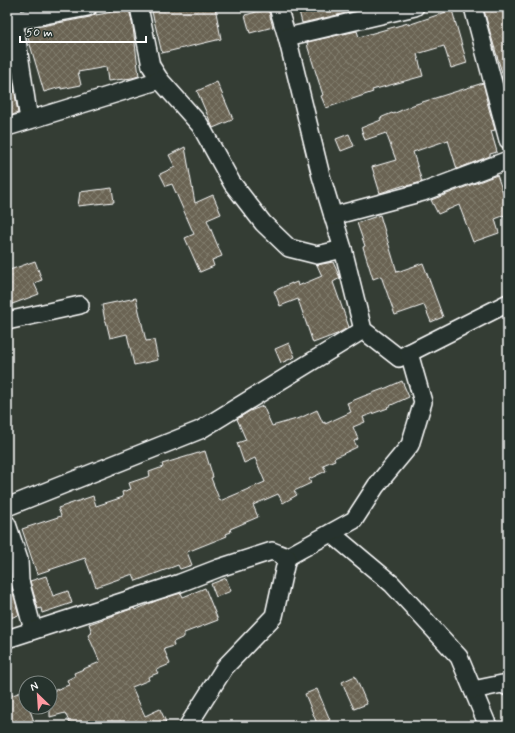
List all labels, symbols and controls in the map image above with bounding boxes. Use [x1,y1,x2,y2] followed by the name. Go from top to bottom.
[20,18,146,44] scale bar
[26,25,53,41] text: 50 m
[18,675,58,715] north arrow
[28,679,40,695] text: N

